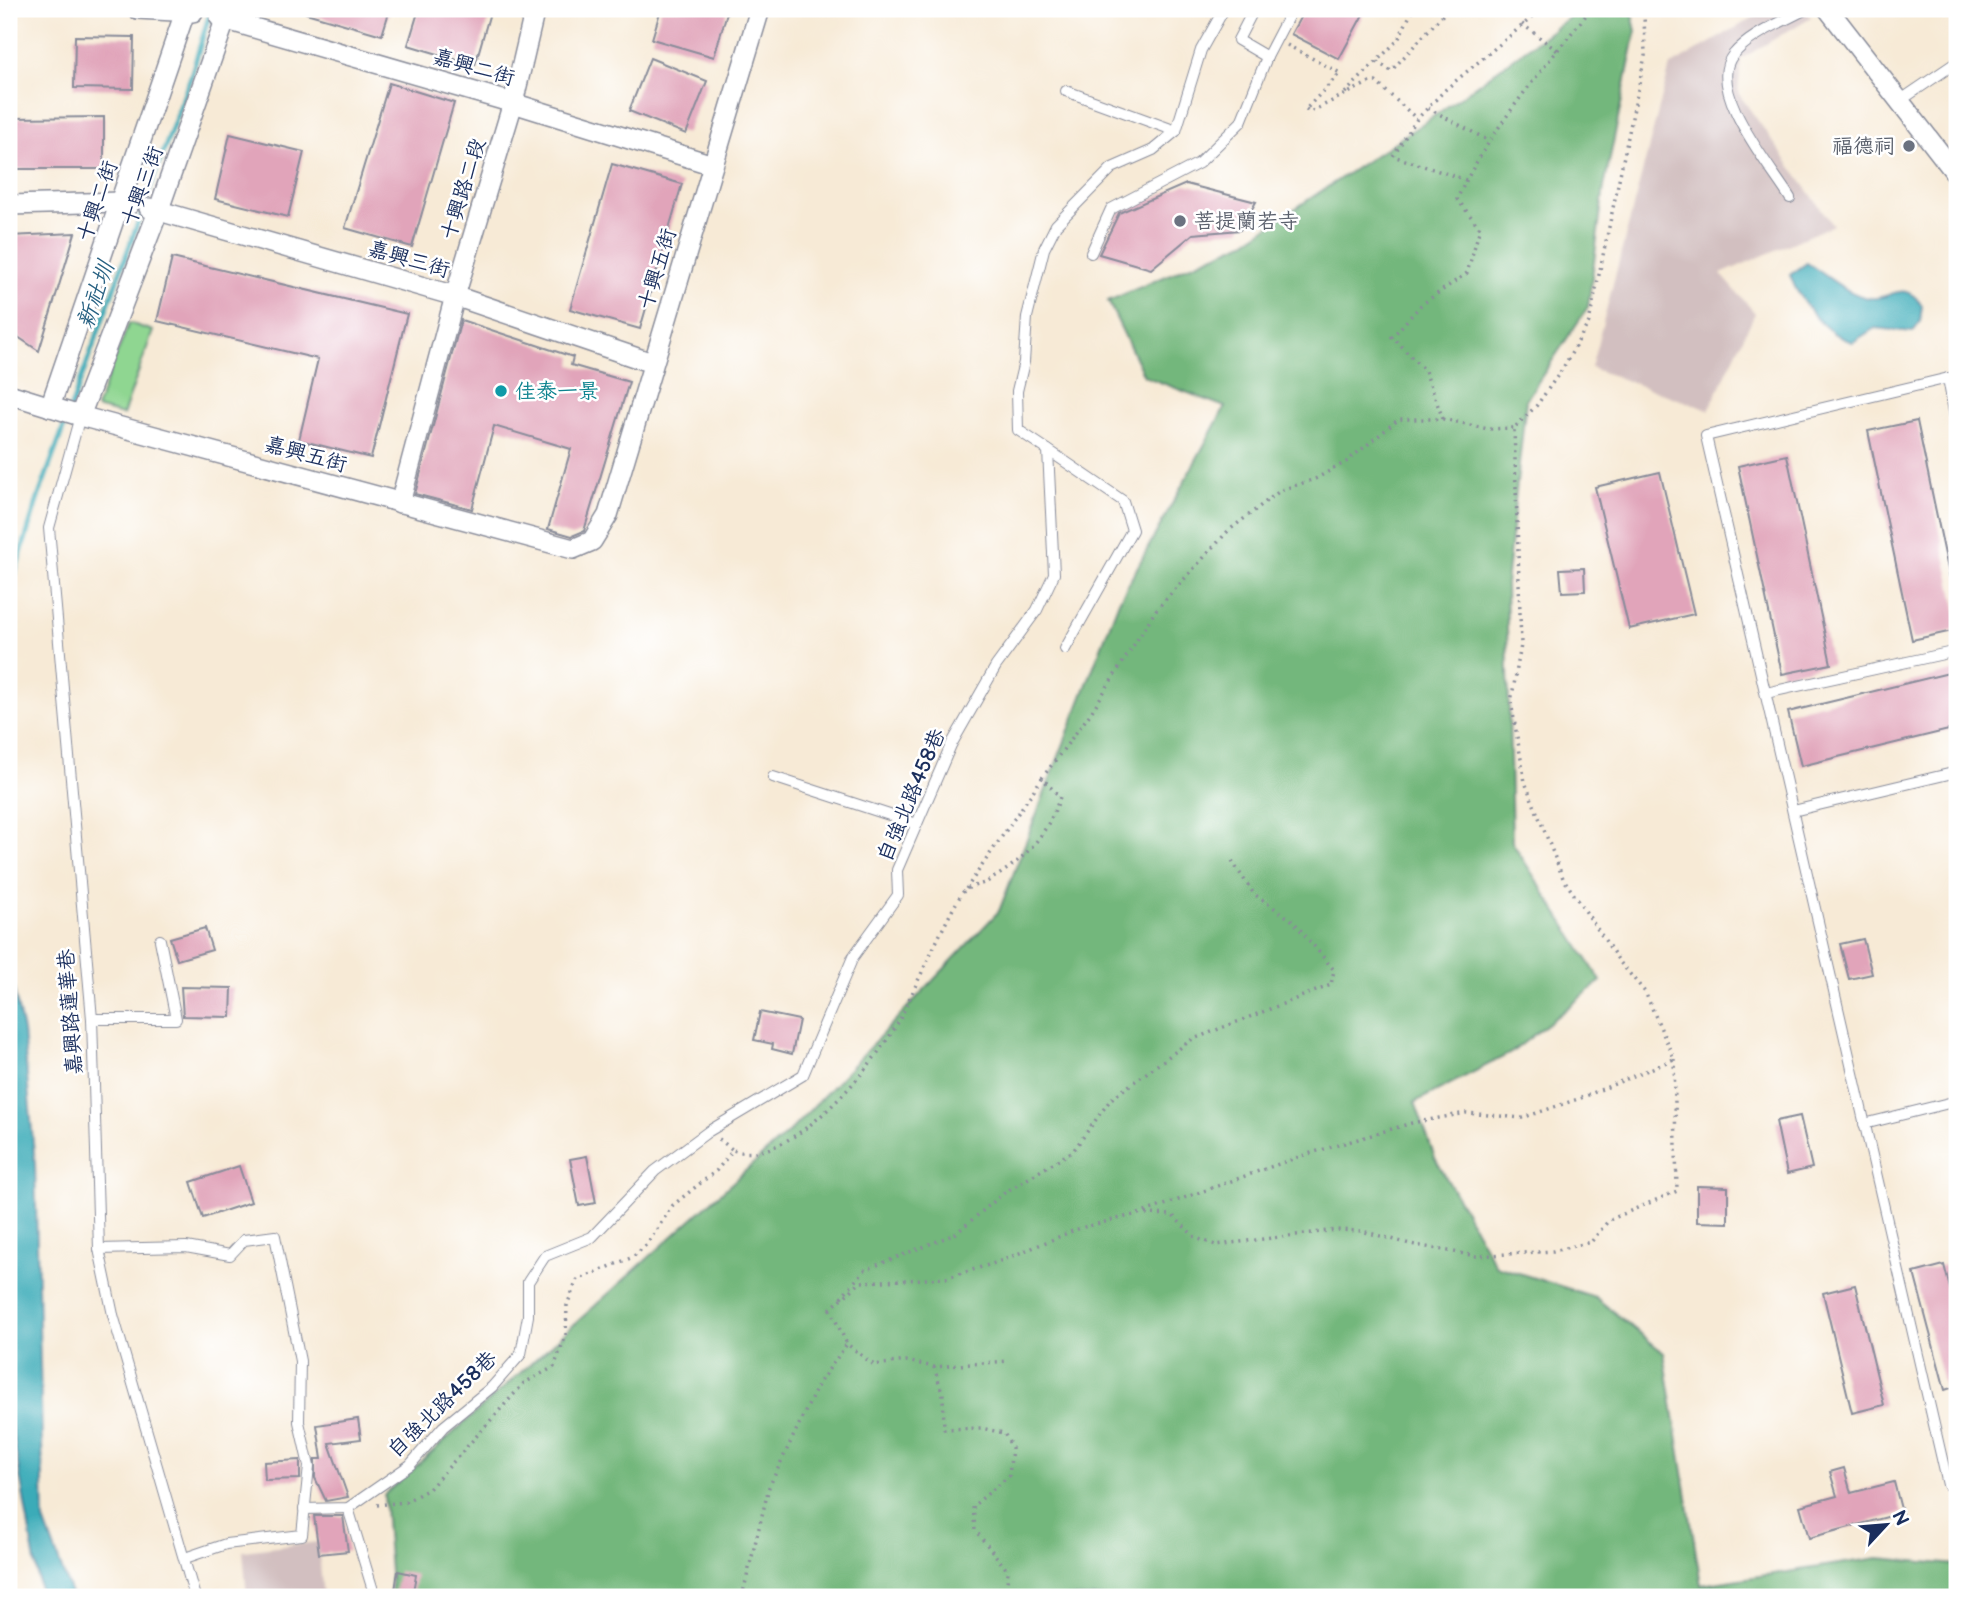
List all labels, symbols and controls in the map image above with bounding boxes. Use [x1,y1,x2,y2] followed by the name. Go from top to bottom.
[430,44,518,91] street label: 嘉興二街
[1832,134,1895,159] place label: 福德祠
[436,135,491,243] street label: 十興路二段
[1901,138,1917,154] marker: 福德祠
[116,142,169,230] street label: 十興三街
[72,157,123,245] street label: 十興二街
[1194,209,1299,234] place label: 菩提蘭若寺
[1172,213,1188,229] marker: 菩提蘭若寺
[633,225,682,313] street label: 十興五街
[365,236,453,283] street label: 嘉興三街
[71,255,121,333] water label: 新社圳
[515,379,599,404] place label: 佳泰一景
[493,383,509,399] marker: 佳泰一景
[262,432,350,477] street label: 嘉興五街
[872,725,951,865] street label: 自強北路458巷
[54,948,87,1076] street label: 嘉興路蓮華巷
[383,1346,502,1463] street label: 自強北路458巷
[1850,1490,1920,1560] north arrow
[1886,1507,1913,1530] text: N

